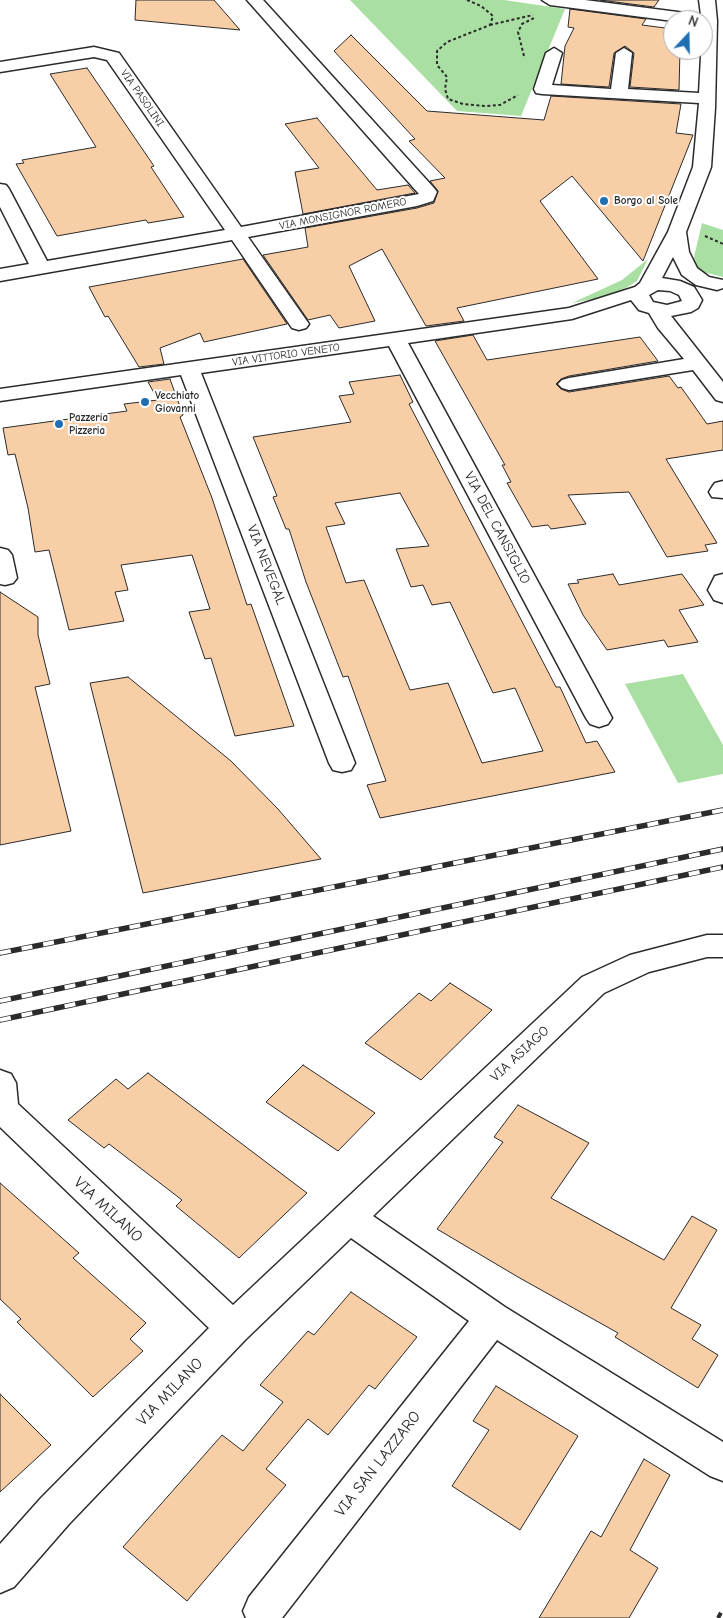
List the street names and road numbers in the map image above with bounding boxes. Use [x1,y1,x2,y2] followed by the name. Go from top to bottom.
[117,67,167,129] street label: VIA PASOLINI
[278,195,408,233] street label: VIA MONSIGNOR ROMERO
[231,341,341,369] street label: VIA VITTORIO VENETO
[460,469,534,587] street label: VIA DEL CANSIGLIO
[243,523,289,607] street label: VIA NEVEGAL
[487,1023,553,1085] street label: VIA ASIAGO
[70,1173,146,1247] street label: VIA MILANO
[133,1354,207,1430] street label: VIA MILANO
[331,1407,425,1521] street label: VIA SAN LAZZARO

